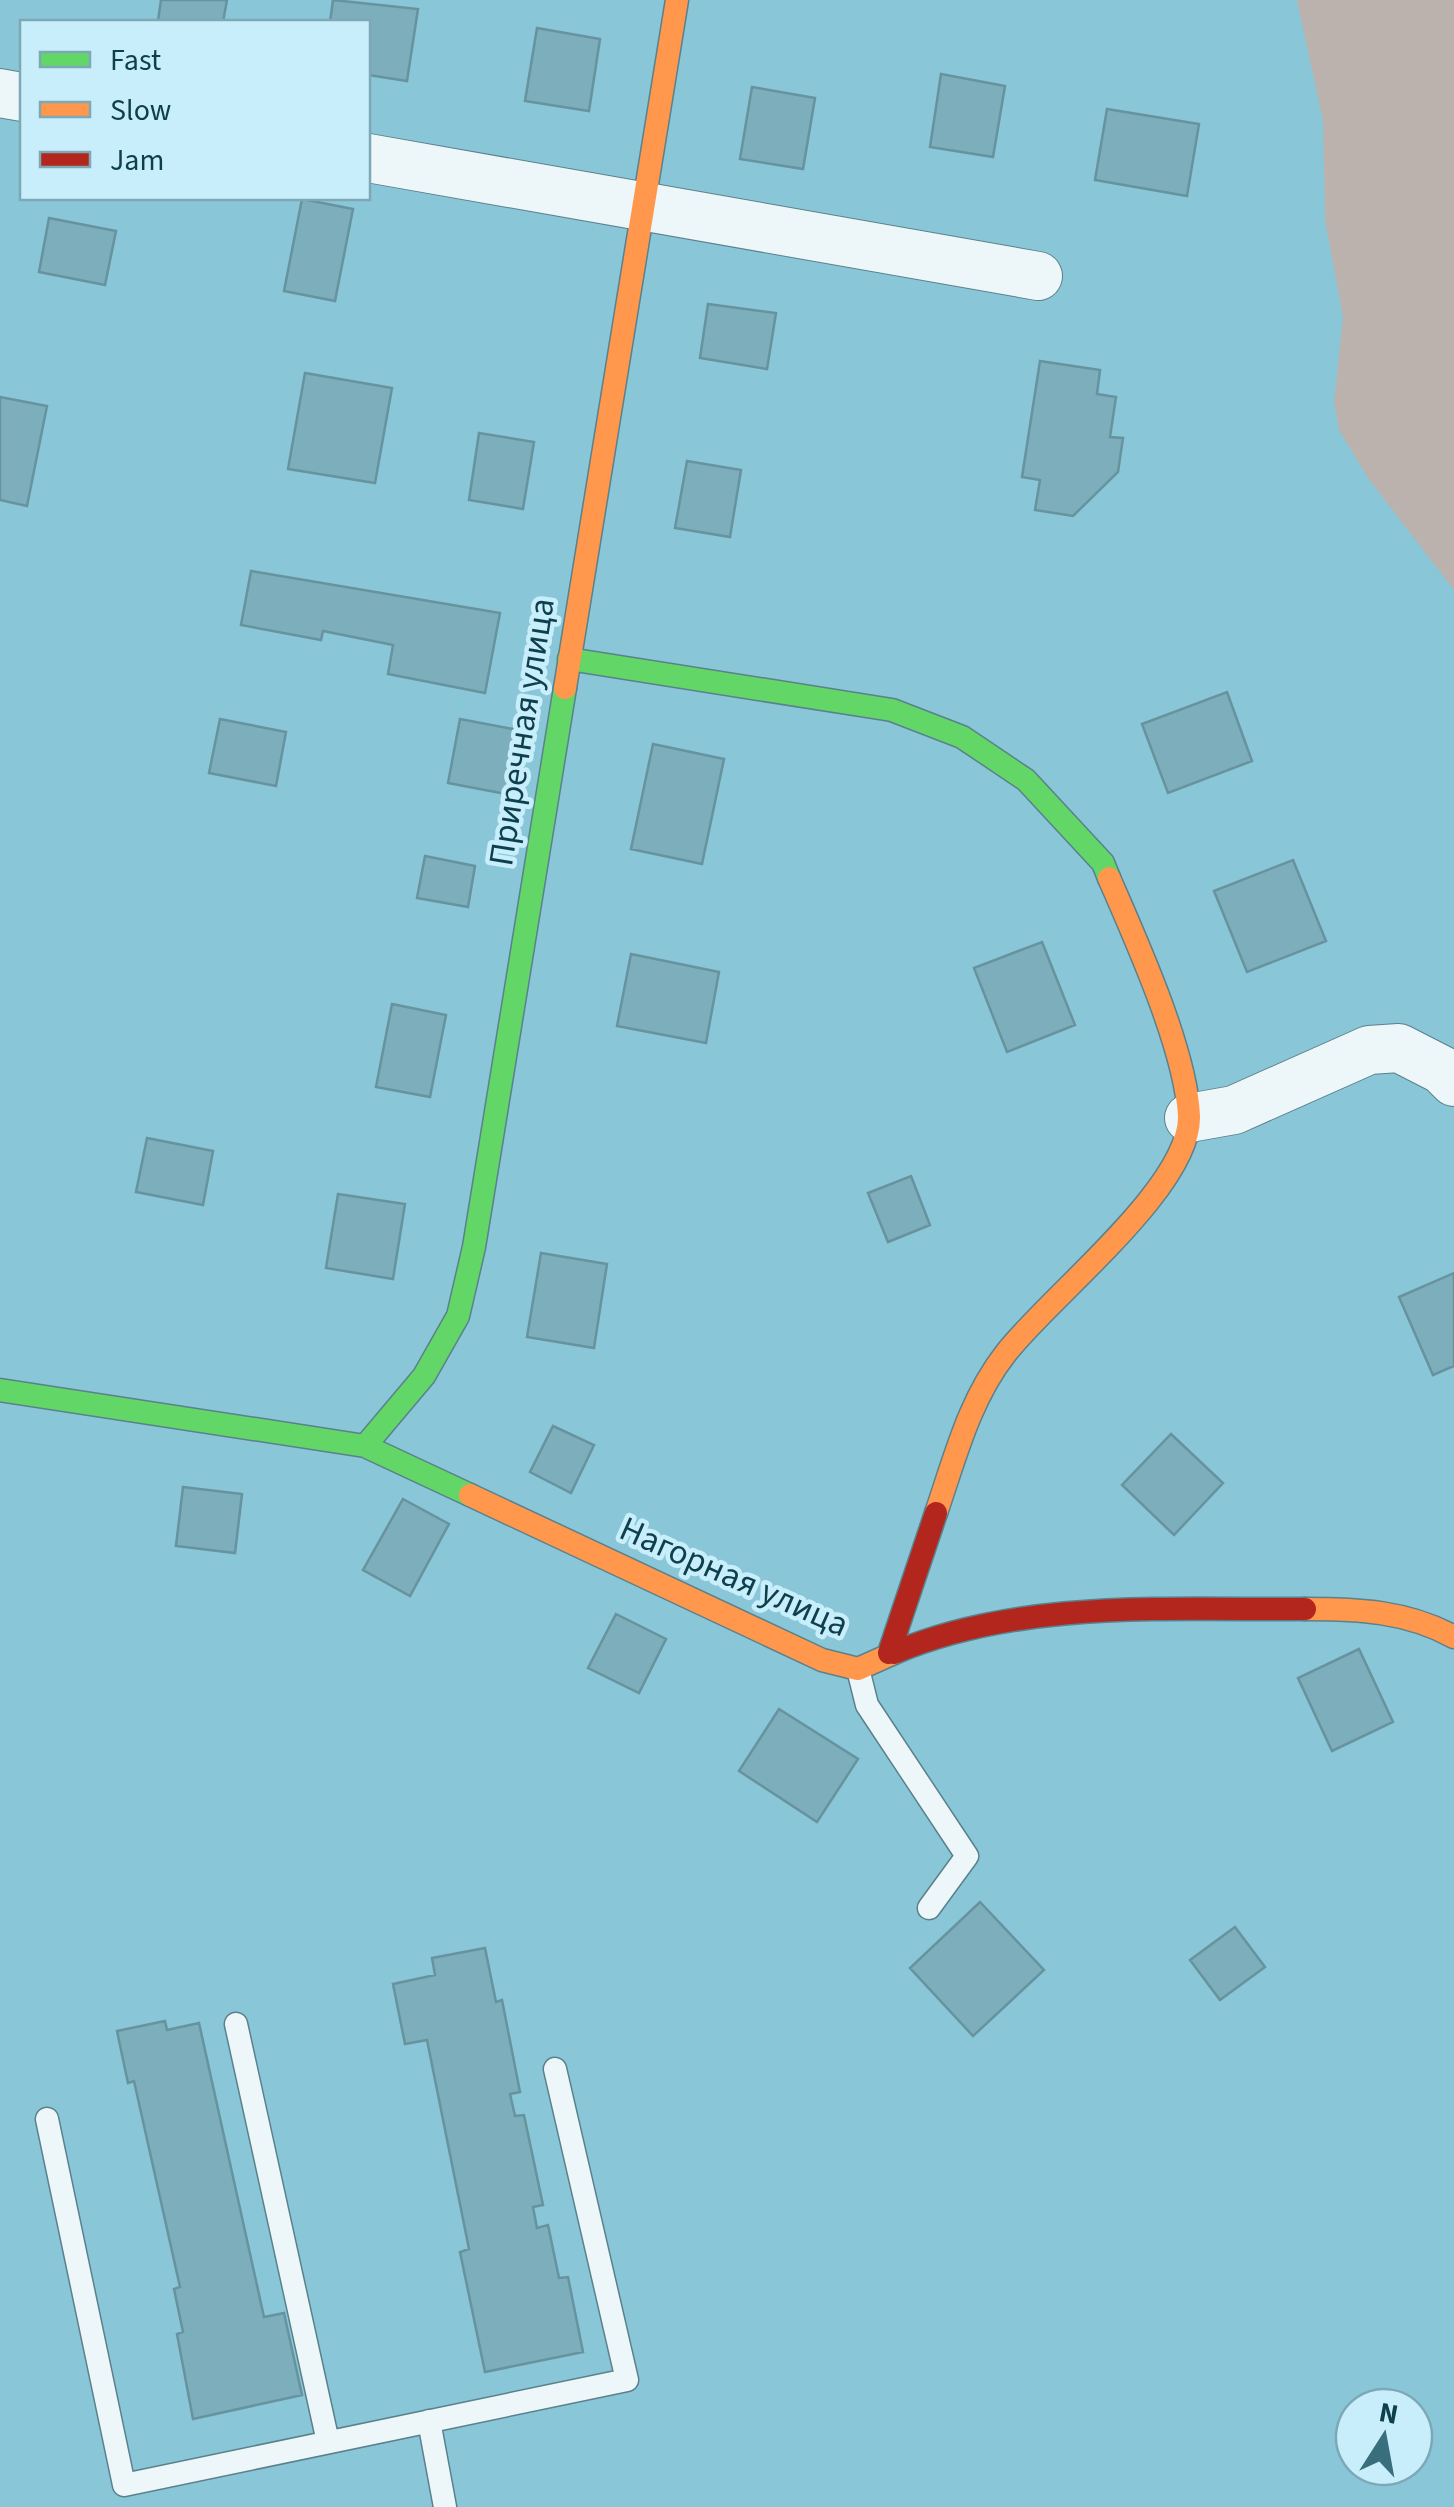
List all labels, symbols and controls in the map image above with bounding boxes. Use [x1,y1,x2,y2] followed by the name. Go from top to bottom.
[20,20,370,200] legend
[110,39,161,82] text: Fast
[110,89,171,132] text: Slow
[110,139,164,182] text: Jam
[476,594,568,870] street label: Приречная улица
[612,1504,856,1650] street label: Нагорная улица
[1334,2387,1434,2487] north arrow
[1376,2392,1402,2435] text: N

